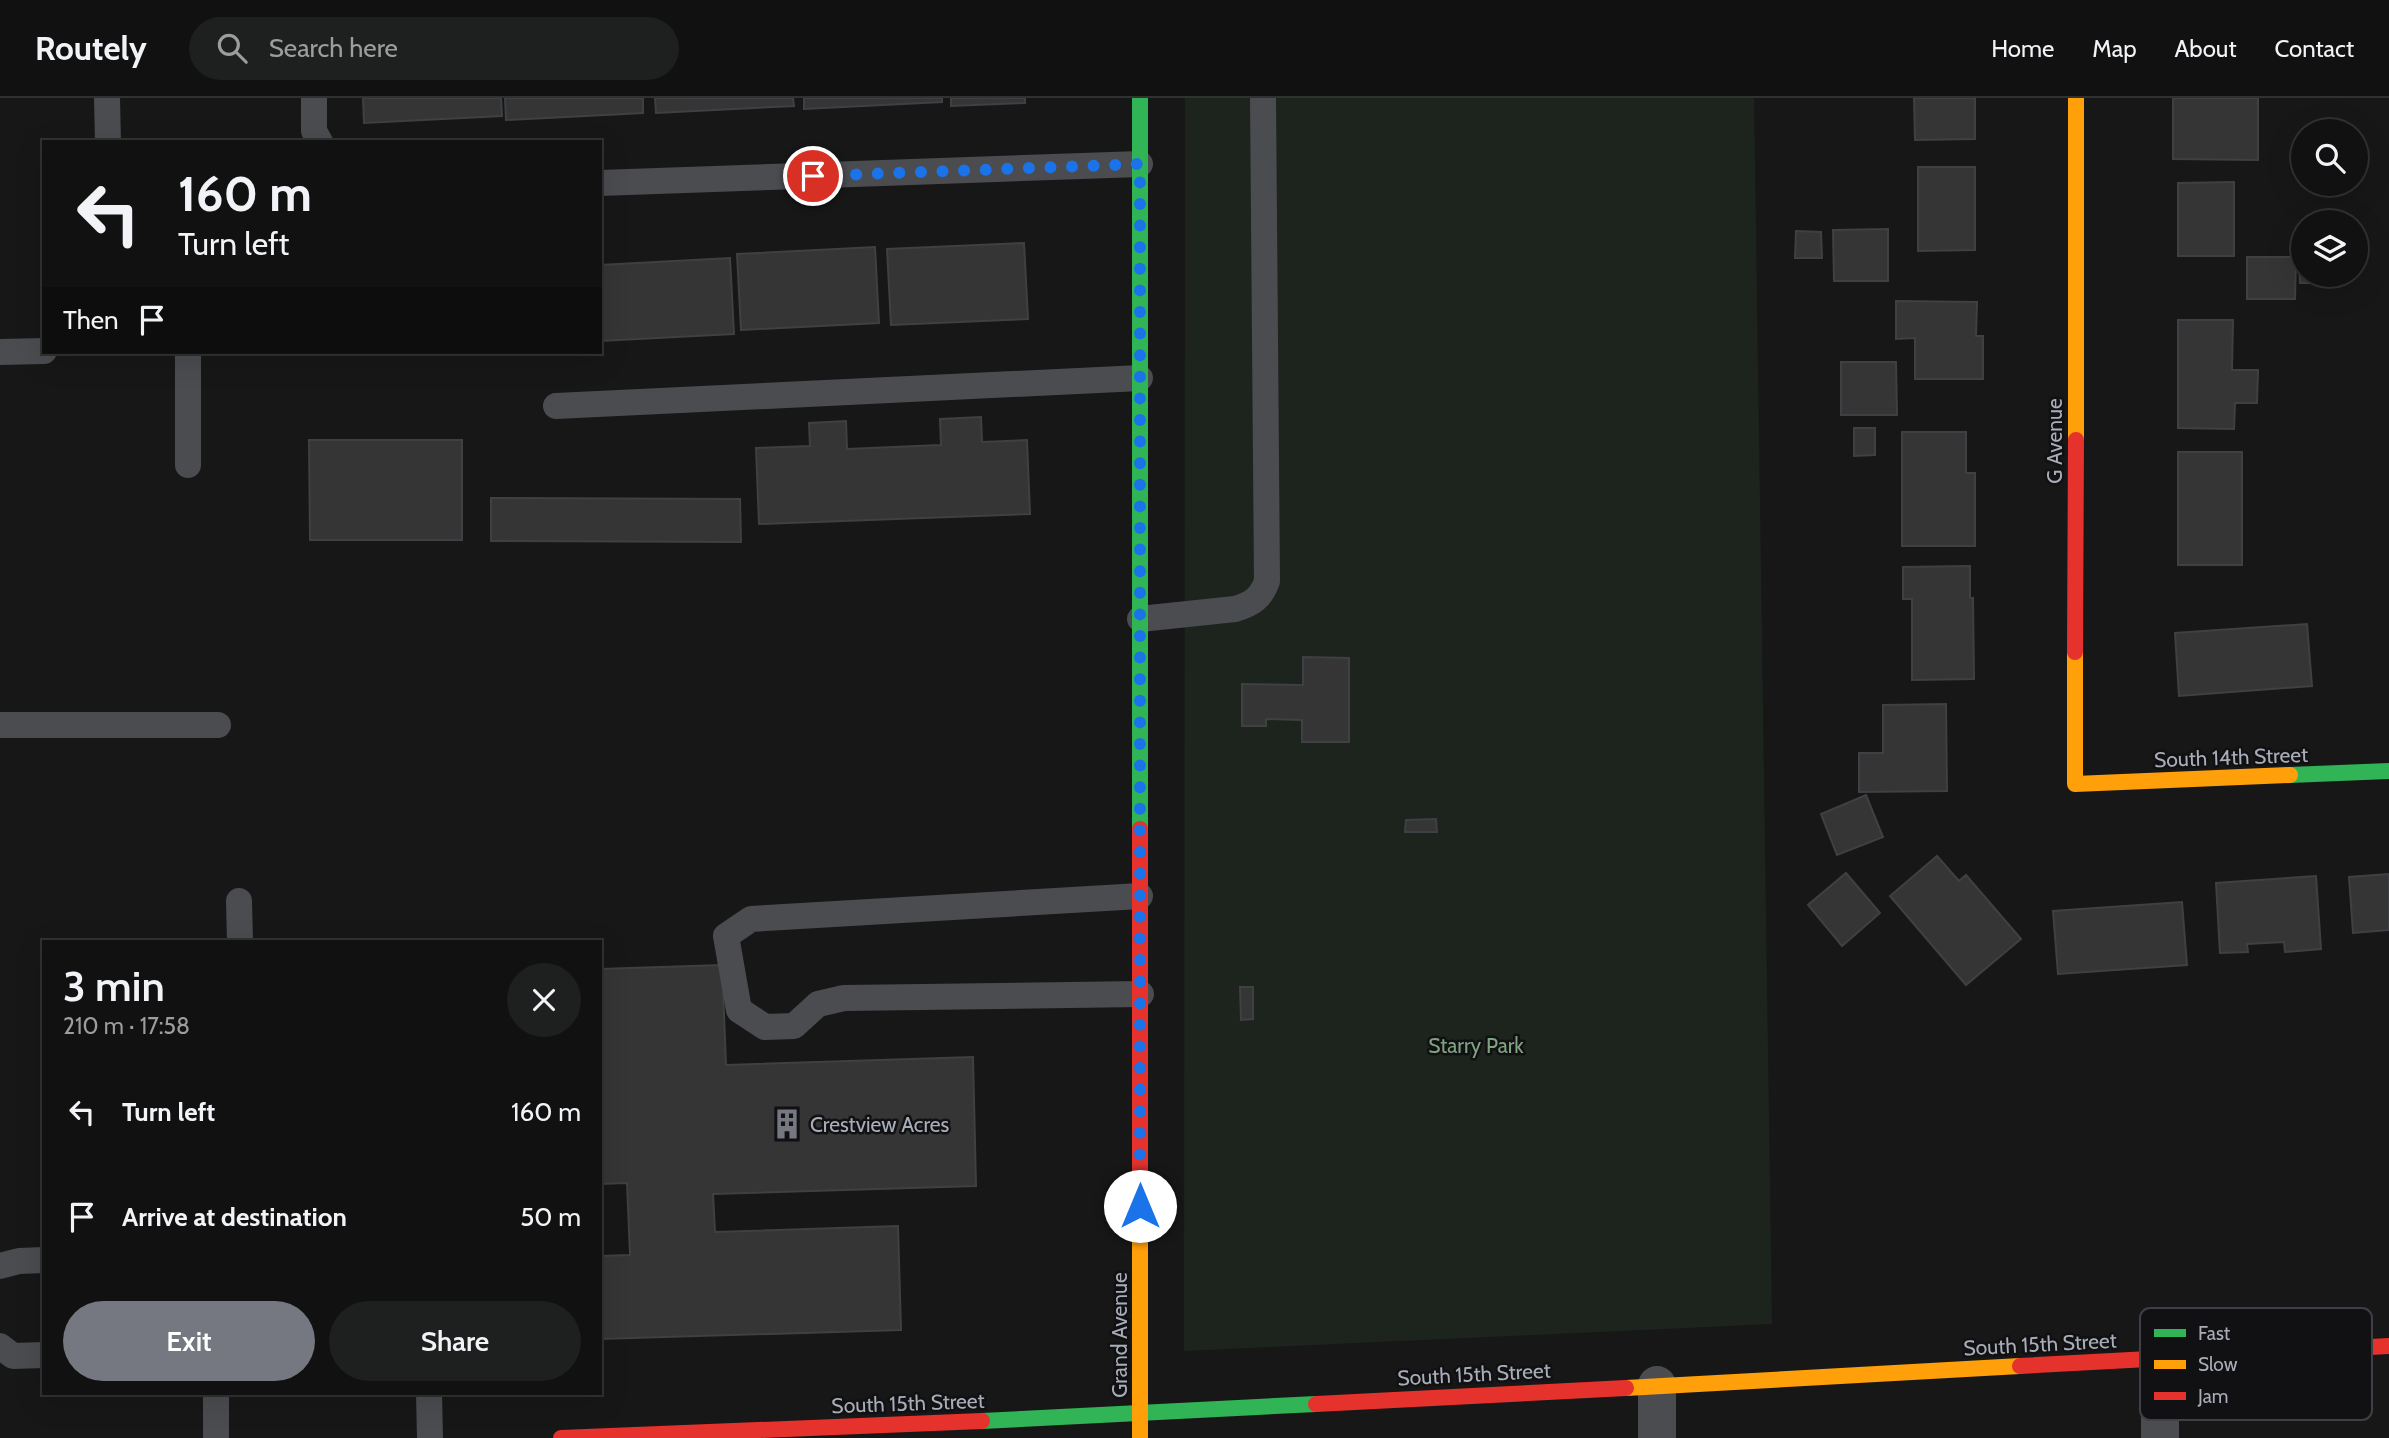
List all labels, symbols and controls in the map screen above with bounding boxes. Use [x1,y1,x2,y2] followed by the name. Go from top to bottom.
[189,17,679,80] search box
[35,28,147,68] text: Routely
[213,29,251,67] icon: search
[269,32,398,64] text: Search here
[1991,34,2054,63] text: Home
[2092,34,2137,63] text: Map
[2175,34,2237,63] text: About
[2275,34,2354,63] text: Contact
[2291,119,2368,287] map controls
[2291,119,2368,196] button: search
[783,146,843,206] pin
[794,157,832,195] icon: arrive
[178,164,312,223] text: 160 m
[63,168,154,259] icon: left
[2291,210,2368,287] button: layers
[178,224,289,263] text: Turn left
[133,301,171,339] icon: arrive
[63,304,119,336] text: Then
[2042,398,2067,484] street label: G Avenue
[2154,742,2308,772] street label: South 14th Street
[63,960,165,1012] text: 3 min
[507,963,581,1037] button: close
[63,1012,190,1040] text: 210 m · 17:58
[1428,1033,1524,1058] park label: Starry Park
[63,1093,101,1131] icon: left
[122,1096,215,1128] text: Turn left
[511,1096,581,1128] text: 160 m
[770,1107,804,1141] building icon: Crestview Acres
[810,1112,950,1137] place label: Crestview Acres
[1103,1169,1177,1243] position arrow
[63,1198,101,1236] icon: arrive
[122,1201,347,1233] text: Arrive at destination
[520,1201,581,1233] text: 50 m
[1107,1272,1132,1398] street label: Grand Avenue
[63,1301,315,1381] button: Exit
[329,1301,581,1381] button: Share
[2140,1308,2372,1420] legend
[2198,1322,2231,1345] text: Fast
[1963,1328,2117,1360] street label: South 15th Street
[2198,1353,2238,1376] text: Slow
[1397,1358,1551,1390] street label: South 15th Street
[2197,1385,2228,1408] text: Jam
[831,1388,985,1418] street label: South 15th Street

